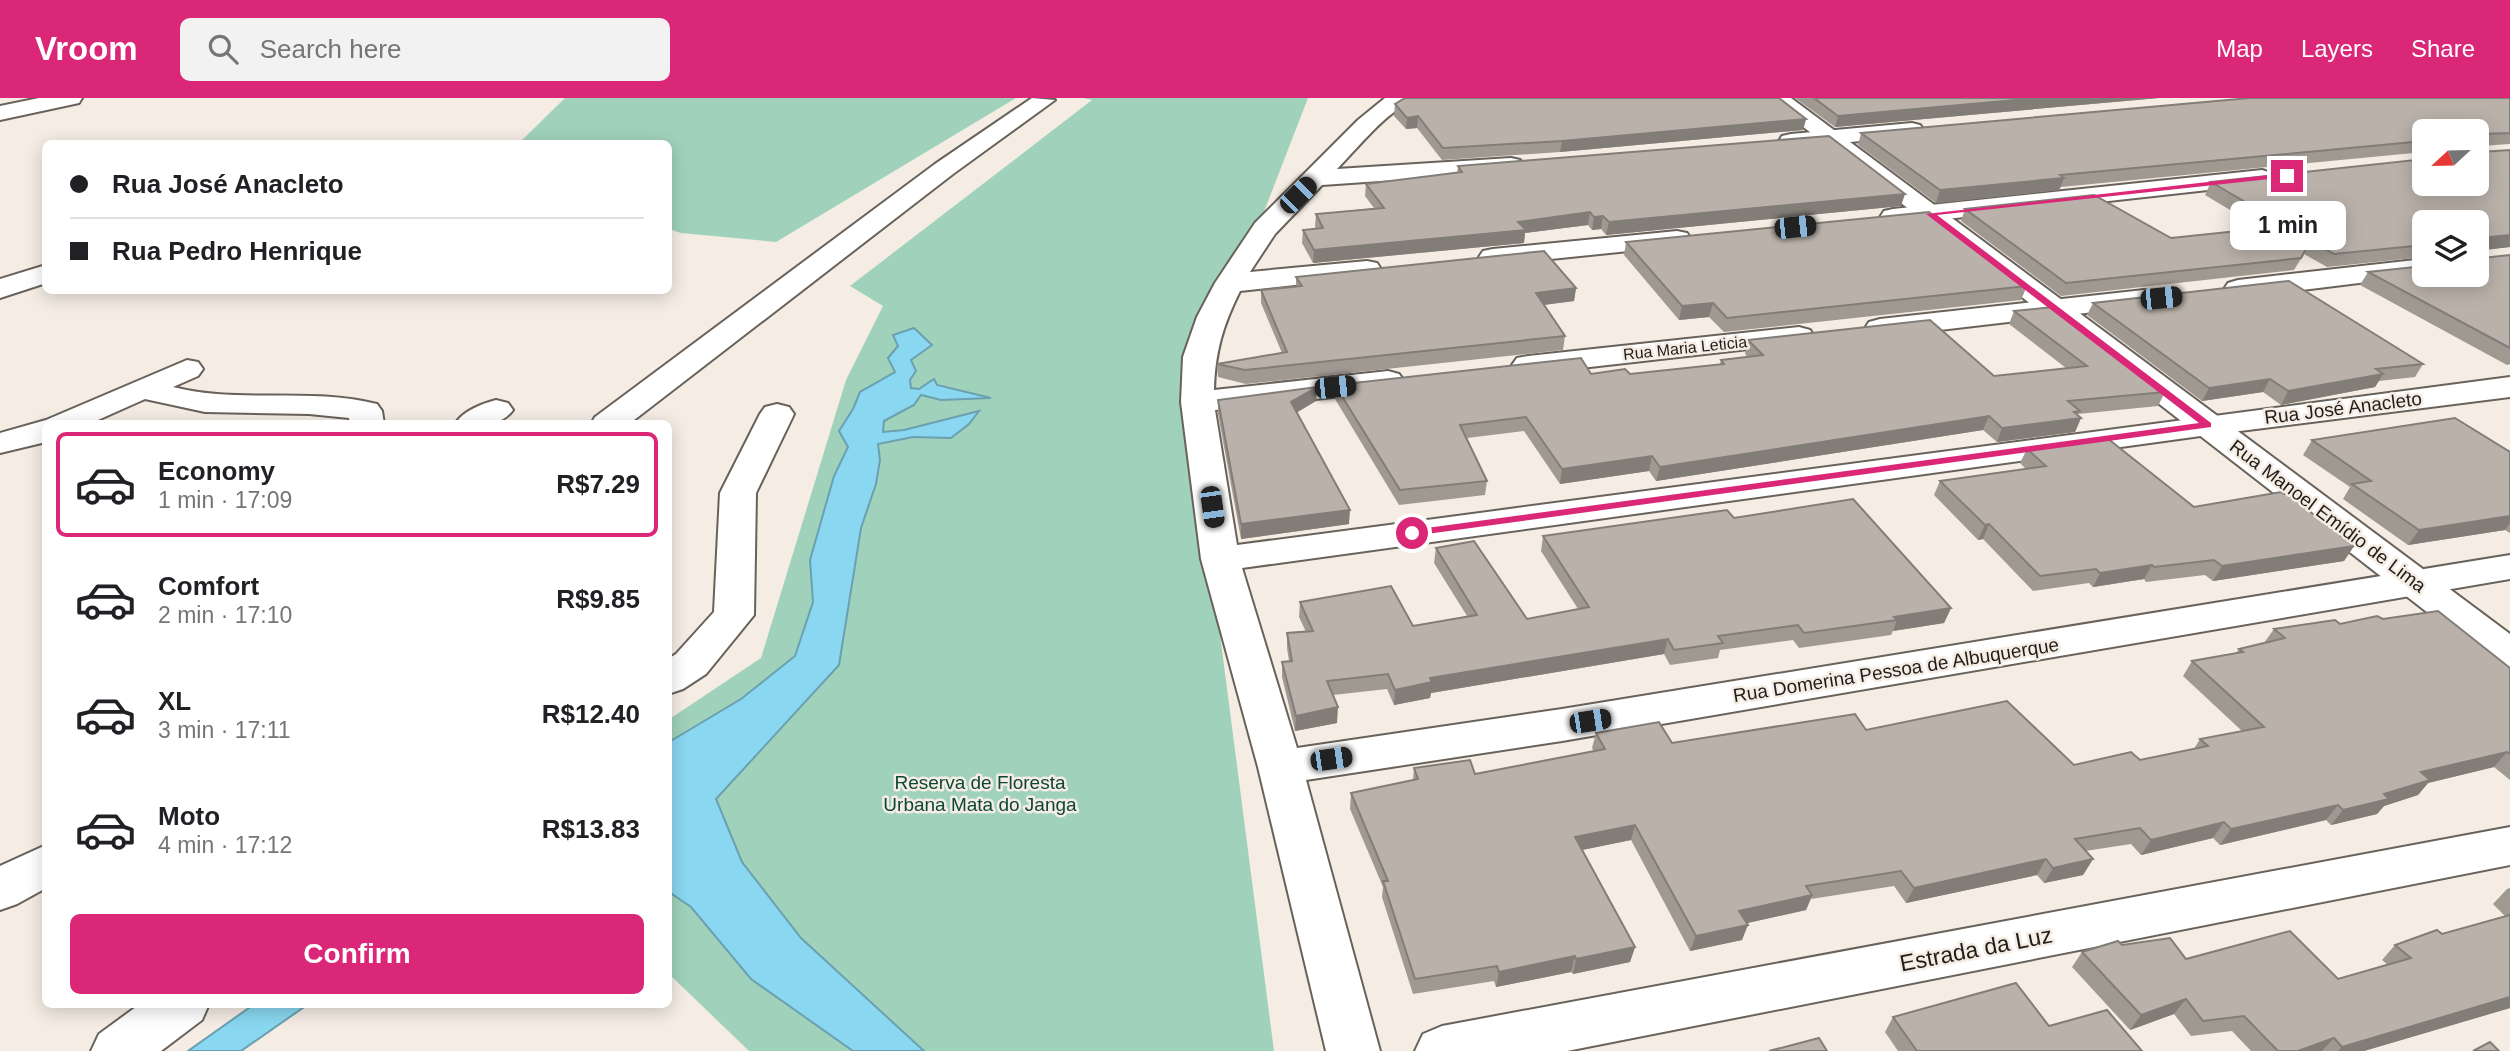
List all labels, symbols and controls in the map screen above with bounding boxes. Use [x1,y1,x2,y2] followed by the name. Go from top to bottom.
[180,18,670,81] search box
[35,30,138,67] text: Vroom
[204,30,242,68] icon: search
[260,34,401,64] text: Search here
[2216,35,2263,62] text: Map
[2301,35,2373,62] text: Layers
[2411,35,2475,62] text: Share
[2412,119,2488,196] north arrow
[2412,119,2489,287] map controls
[2271,160,2303,192] route end
[112,169,344,199] text: Rua José Anacleto
[1276,173,1321,217] car
[2229,200,2345,250] callout: 1 min
[2412,210,2489,287] button: layers
[2258,212,2318,238] text: 1 min
[1774,214,1817,240] car
[112,236,362,266] text: Rua Pedro Henrique
[2140,285,2183,311] car
[1622,333,1748,363] street label: Rua Maria Leticia
[1314,374,1357,400] car
[2263,388,2423,428] street label: Rua José Anacleto
[2226,435,2430,597] street label: Rua Manoel Emídio de Lima
[74,453,137,516] icon: car
[158,456,275,486] text: Economy
[556,469,640,499] text: R$7.29
[1199,485,1226,529] car
[158,487,292,513] text: 1 min · 17:09
[1396,517,1428,549] route start
[74,568,137,631] icon: car
[158,571,259,601] text: Comfort
[556,584,640,614] text: R$9.85
[158,602,292,628] text: 2 min · 17:10
[1732,634,2060,706] street label: Rua Domerina Pessoa de Albuquerque
[74,683,137,746] icon: car
[158,686,191,716] text: XL
[542,699,640,729] text: R$12.40
[1568,707,1613,735] car
[158,717,291,743] text: 3 min · 17:11
[1309,746,1354,772] car
[883,772,1077,815] park label: Reserva de Floresta Urbana Mata do Janga
[74,798,137,861] icon: car
[158,801,220,831] text: Moto
[542,814,640,844] text: R$13.83
[158,832,292,858] text: 4 min · 17:12
[70,914,644,994] button: Confirm
[1898,921,2054,977] street label: Estrada da Luz

